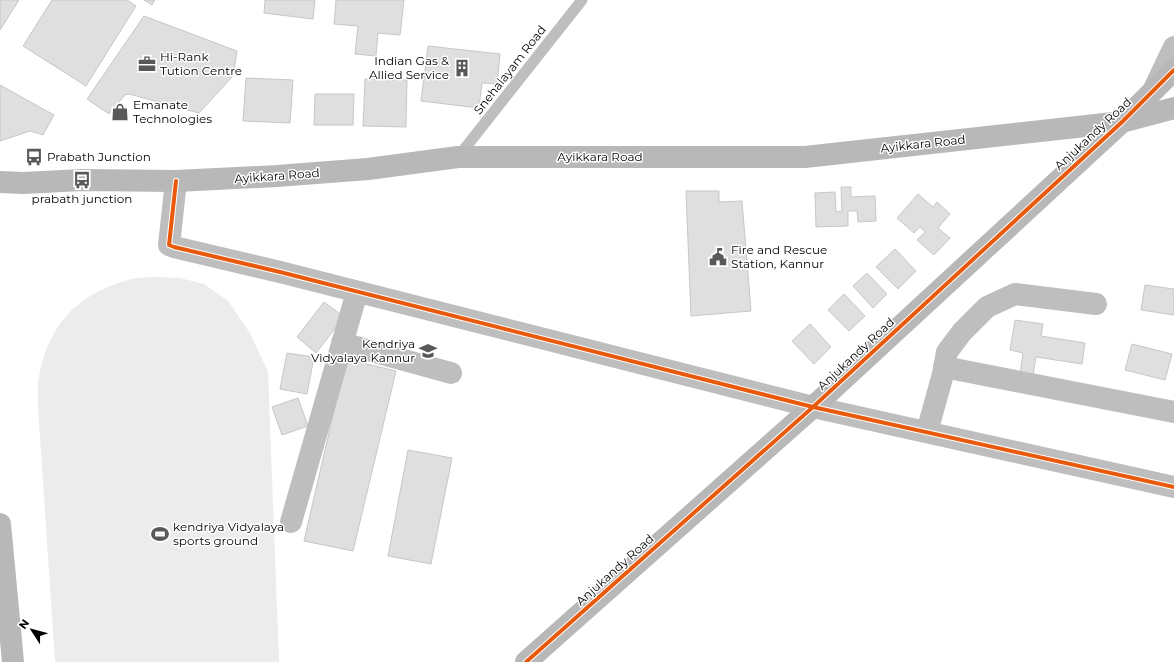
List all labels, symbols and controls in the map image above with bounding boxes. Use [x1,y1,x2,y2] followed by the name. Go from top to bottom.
[470,22,549,117] street label: Snehalayam Road
[160,49,242,78] place label: Hi-Rank Tution Centre
[369,53,449,82] place label: Indian Gas & Allied Service
[137,54,157,74] office icon: Hi-Rank Tution Centre
[452,58,472,78] building icon: Indian Gas & Allied Service
[1051,94,1134,173] street label: Anjukandy Road
[133,97,212,126] place label: Emanate Technologies
[110,102,130,122] shop icon: Emanate Technologies
[880,132,966,155] street label: Ayikkara Road
[24,147,44,167] bus stop icon: Prabath Junction
[47,149,151,164] place label: Prabath Junction
[557,149,643,164] street label: Ayikkara Road
[234,165,320,186] street label: Ayikkara Road
[72,170,92,190] bus stop icon: prabath junction
[32,191,132,206] place label: prabath junction
[731,242,827,271] place label: Fire and Rescue Station, Kannur
[708,247,728,267] public building icon: Fire and Rescue Station, Kannur
[814,314,897,393] street label: Anjukandy Road
[311,336,415,365] place label: Kendriya Vidyalaya Kannur
[418,341,438,361] school or university icon: Kendriya Vidyalaya Kannur
[173,519,284,548] place label: kendriya Vidyalaya sports ground
[150,524,170,544] sports icon: kendriya Vidyalaya sports ground
[573,531,657,608] street label: Anjukandy Road
[12,610,52,650] north arrow
[16,616,32,632] text: N

